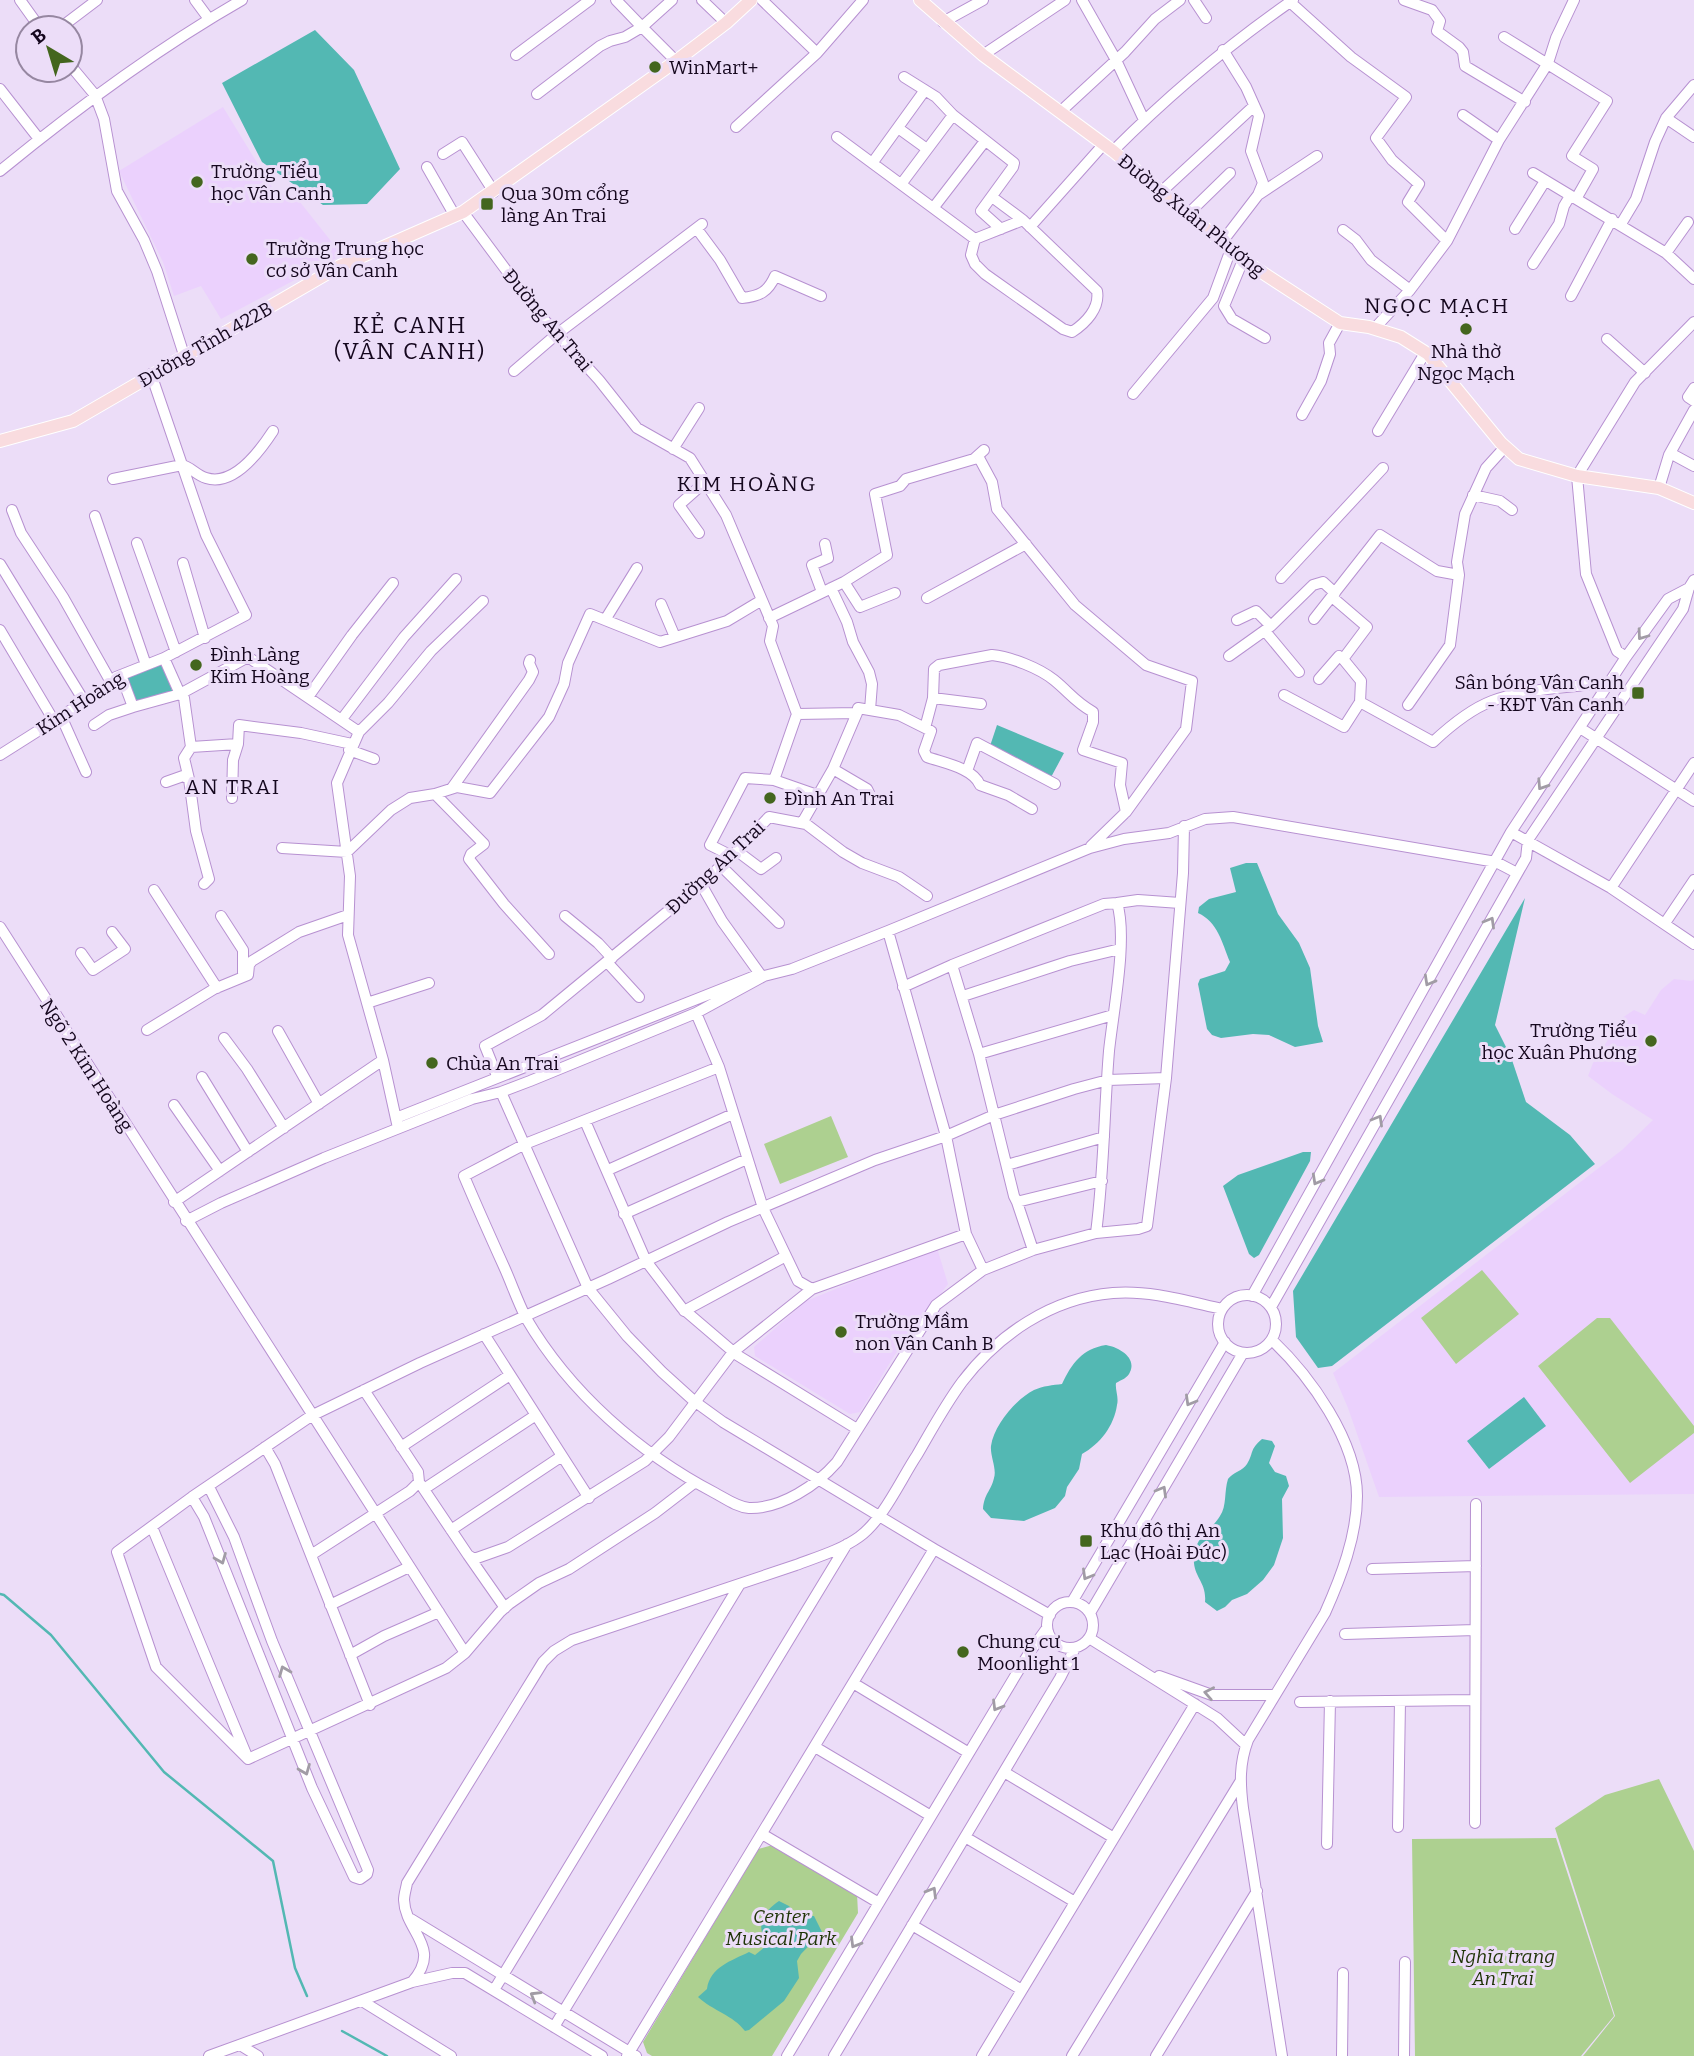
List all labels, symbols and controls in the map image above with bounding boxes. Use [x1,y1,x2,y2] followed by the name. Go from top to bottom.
[14,14,84,84] north arrow
[27,23,51,49] text: B
[669,56,758,79] place label: WinMart+
[647,59,663,75] marker: WinMart+
[1114,149,1270,282] street label: Đường Xuân Phương
[211,160,331,205] place label: Trường Tiểu học Vân Canh
[189,174,205,190] marker: Trường Tiểu học Vân Canh
[501,182,629,227] place label: Qua 30m cổng làng An Trai
[479,196,495,212] marker: Qua 30m cổng làng An Trai
[266,237,424,282] place label: Trường Trung học cơ sở Vân Canh
[244,251,260,267] marker: Trường Trung học cơ sở Vân Canh
[498,265,597,376] street label: Đường An Trai
[1364,293,1510,319] district label: NGỌC MẠCH
[134,297,276,392] street label: Đường Tỉnh 422B
[334,311,486,365] district label: KẺ CANH (VÂN CANH)
[1458,321,1474,337] marker: Nhà thờ Ngọc Mạch
[1417,340,1515,385] place label: Nhà thờ Ngọc Mạch
[677,471,817,497] district label: KIM HOÀNG
[1638,627,1650,640] one-way arrow
[210,643,310,688] place label: Đình Làng Kim Hoàng
[188,657,204,673] marker: Đình Làng Kim Hoàng
[32,666,129,740] street label: Kim Hoàng
[1455,671,1624,716] place label: Sân bóng Vân Canh - KĐT Vân Canh
[1630,685,1646,701] marker: Sân bóng Vân Canh - KĐT Vân Canh
[185,774,281,800] district label: AN TRAI
[1538,777,1551,790] one-way arrow
[784,787,894,810] place label: Đình An Trai
[762,790,778,806] marker: Đình An Trai
[661,816,770,919] street label: Đường An Trai
[1482,917,1495,930] one-way arrow
[1424,974,1437,987] one-way arrow
[35,995,138,1136] street label: Ngõ 2 Kim Hoàng
[1482,1019,1637,1064] place label: Trường Tiểu học Xuân Phương
[1643,1033,1659,1049] marker: Trường Tiểu học Xuân Phương
[446,1052,559,1075] place label: Chùa An Trai
[424,1055,440,1071] marker: Chùa An Trai
[1370,1115,1383,1128] one-way arrow
[1312,1173,1325,1185] one-way arrow
[855,1310,994,1355] place label: Trường Mầm non Vân Canh B
[833,1324,849,1340] marker: Trường Mầm non Vân Canh B
[1185,1393,1198,1406] one-way arrow
[1154,1486,1167,1499] one-way arrow
[1100,1519,1227,1564] place label: Khu đô thị An Lạc (Hoài Đức)
[1078,1533,1094,1549] marker: Khu đô thị An Lạc (Hoài Đức)
[213,1551,227,1564] one-way arrow
[1083,1568,1096,1581] one-way arrow
[977,1630,1079,1675] place label: Chung cư Moonlight 1
[955,1644,971,1660] marker: Chung cư Moonlight 1
[279,1666,293,1678] one-way arrow
[1203,1687,1215,1702] one-way arrow
[993,1699,1006,1712] one-way arrow
[297,1763,311,1775] one-way arrow
[924,1887,937,1900] one-way arrow
[726,1905,837,1950] park label: Center Musical Park
[850,1936,863,1949] one-way arrow
[1451,1945,1555,1990] park label: Nghĩa trang An Trai
[530,1991,543,2004] one-way arrow

